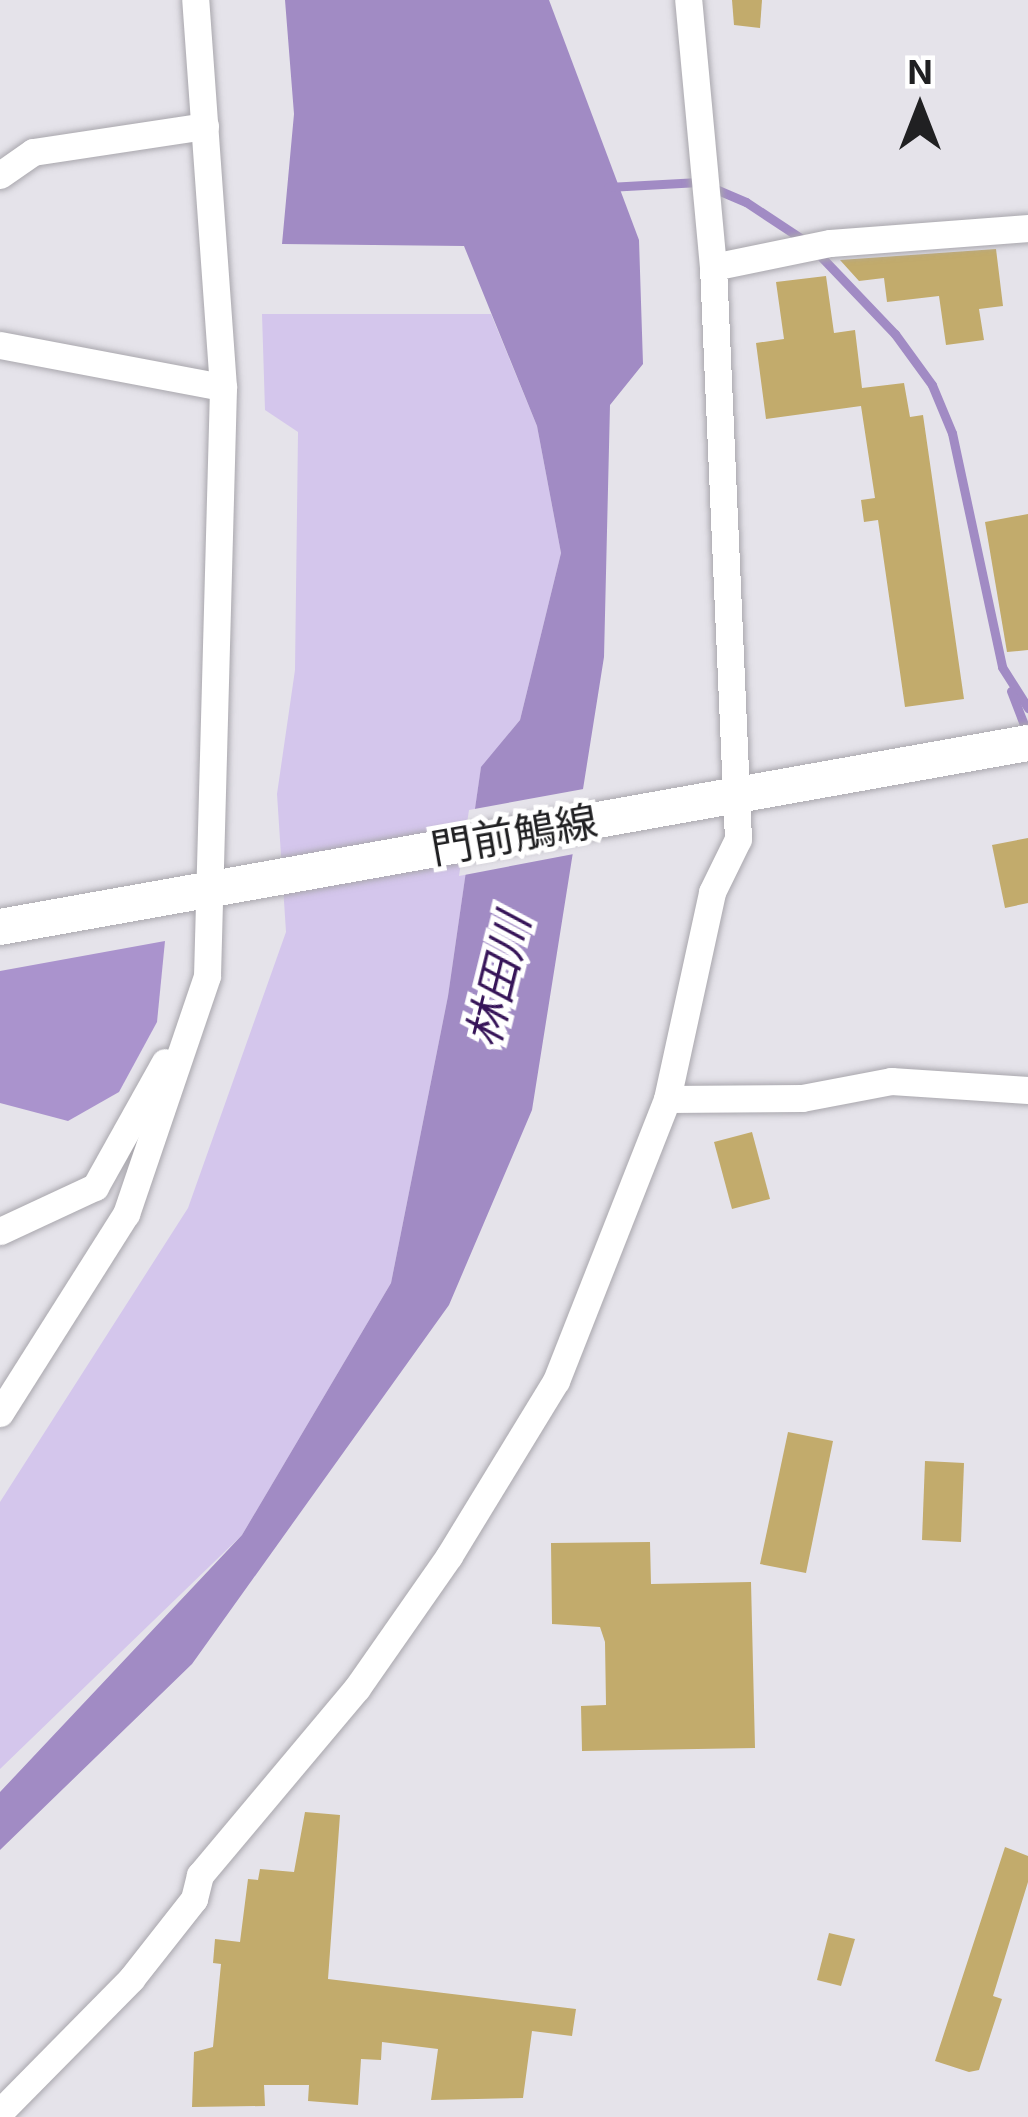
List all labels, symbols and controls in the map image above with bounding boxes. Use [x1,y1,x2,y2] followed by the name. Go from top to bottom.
[860,48,980,168] north arrow
[907,52,933,92] text: N
[427,796,601,874] street label: 門前鵤線
[455,908,541,1052] water label: 林田川

